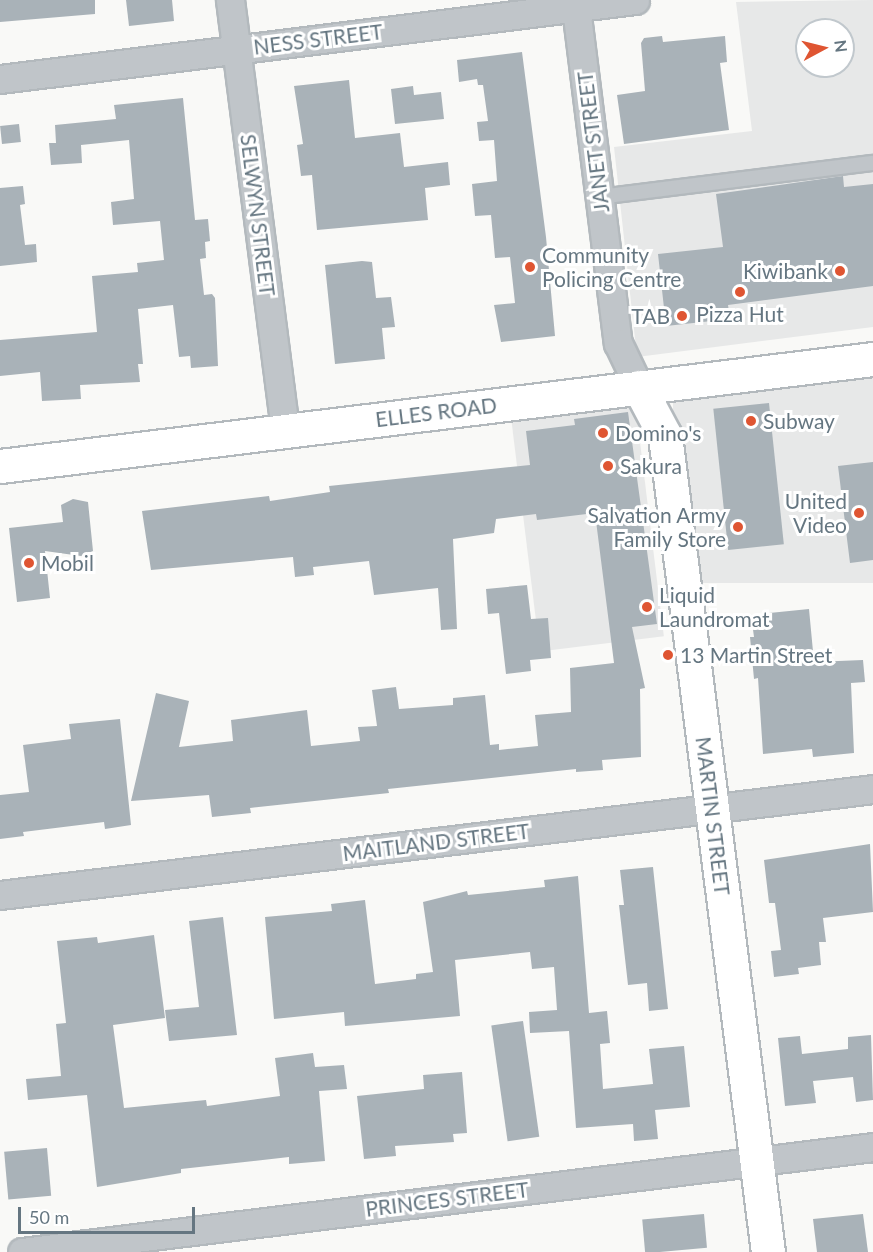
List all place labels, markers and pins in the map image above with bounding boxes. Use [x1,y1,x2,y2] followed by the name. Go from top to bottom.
[542,242,681,292] place label: Community Policing Centre
[743,258,828,284] place label: Kiwibank
[523,260,537,274] marker: Community Policing Centre
[833,264,847,278] marker: Kiwibank
[733,285,747,299] marker: Pizza Hut
[696,301,784,327] place label: Pizza Hut
[631,303,670,329] place label: TAB
[675,309,689,323] marker: TAB
[763,408,835,434] place label: Subway
[744,414,758,428] marker: Subway
[615,420,701,446] place label: Domino's
[596,426,610,440] marker: Domino's
[620,453,682,479] place label: Sakura
[601,459,615,473] marker: Sakura
[785,488,847,538] place label: United Video
[587,502,726,552] place label: Salvation Army Family Store
[852,506,866,520] marker: United Video
[731,520,745,534] marker: Salvation Army Family Store
[41,550,94,576] place label: Mobil
[22,556,36,570] marker: Mobil
[659,582,770,632] place label: Liquid Laundromat
[640,600,654,614] marker: Liquid Laundromat
[680,642,832,668] place label: 13 Martin Street
[661,648,675,662] marker: 13 Martin Street

